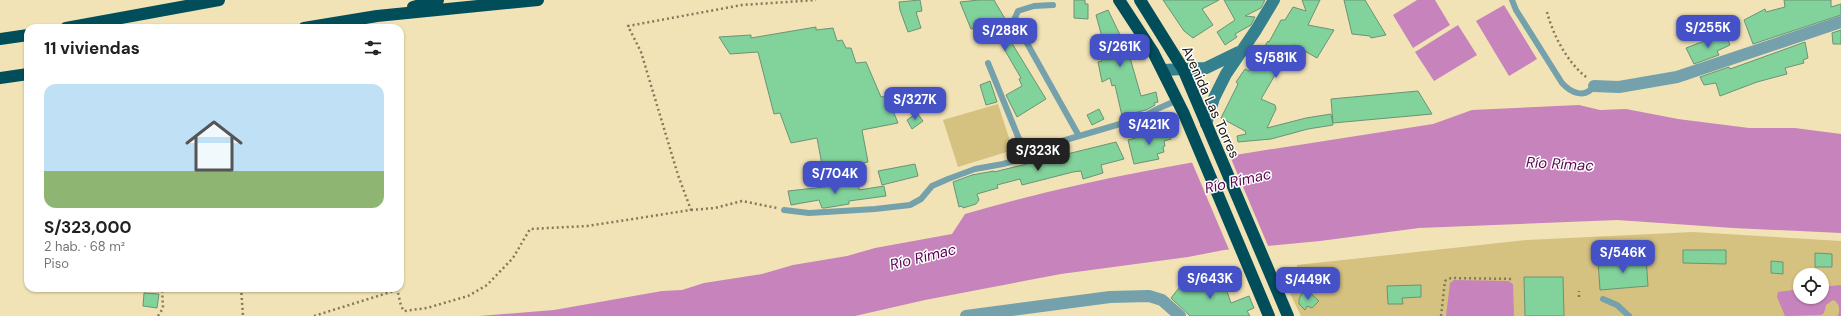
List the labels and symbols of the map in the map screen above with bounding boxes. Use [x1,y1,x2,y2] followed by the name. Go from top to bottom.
[1675,15,1741,49] pin: S/255K
[972,18,1038,52] pin: S/288K
[1087,34,1153,68] pin: S/261K
[1178,43,1244,161] street label: Avenida Las Torres
[1243,45,1309,79] pin: S/581K
[882,87,948,121] pin: S/327K
[1116,112,1182,146] pin: S/421K
[1005,138,1071,172] pin: S/323K
[1526,152,1595,176] water label: Río Rímac
[802,161,868,195] pin: S/704K
[1203,164,1274,198] water label: Río Rímac
[888,239,959,275] water label: Río Rímac
[1590,240,1656,274] pin: S/546K
[1177,266,1243,300] pin: S/643K
[1275,267,1341,301] pin: S/449K

